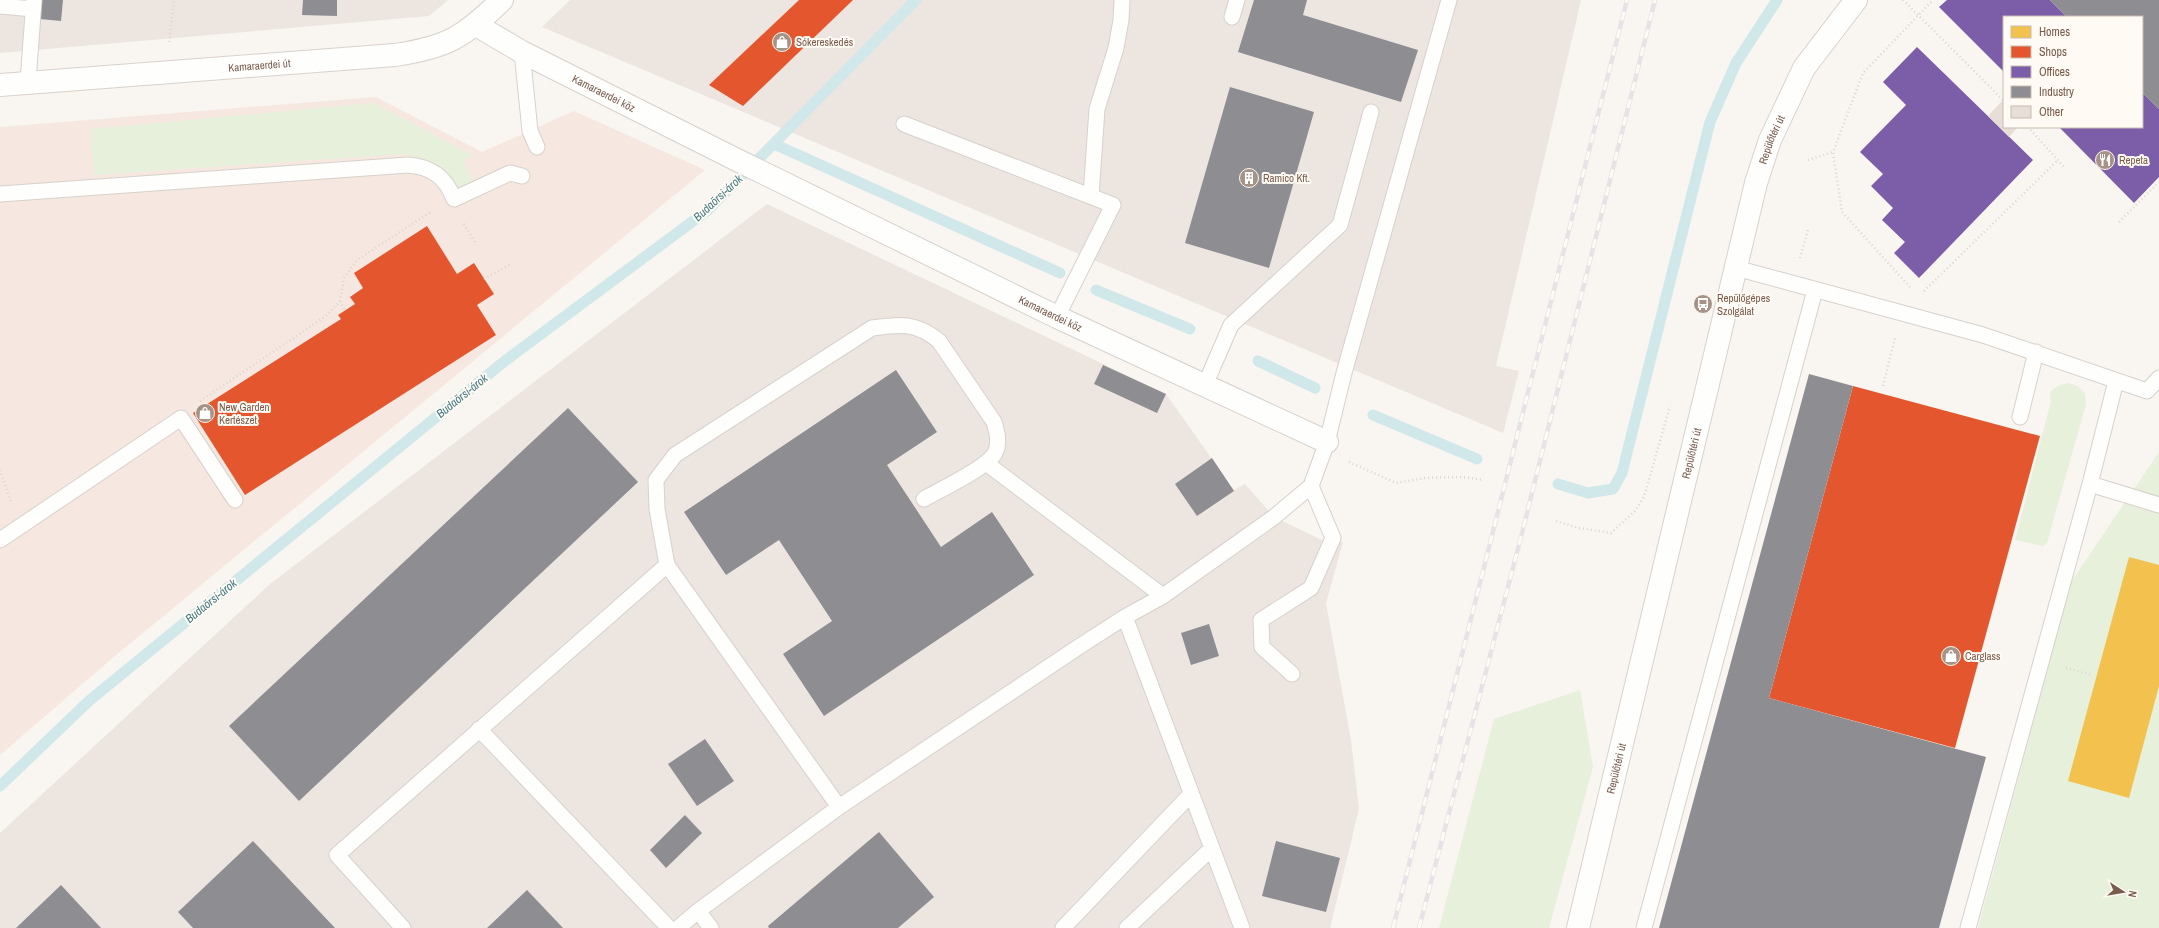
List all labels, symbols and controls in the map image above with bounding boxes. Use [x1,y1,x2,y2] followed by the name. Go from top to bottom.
[2003,16,2143,128] legend
[2039,24,2070,40] text: Homes
[771,31,793,53] shop icon: Sókereskedés
[796,35,854,49] place label: Sókereskedés
[2039,44,2067,60] text: Shops
[228,56,291,75] street label: Kamaraerdei út
[2039,64,2070,80] text: Offices
[570,71,638,115] street label: Kamaraerdei köz
[2039,84,2074,100] text: Industry
[2039,104,2064,120] text: Other
[1756,112,1788,166] street label: Repülőtéri út
[2094,149,2116,171] restaurant icon: Repeta
[2119,153,2148,167] place label: Repeta
[1238,167,1260,189] building icon: Ramico Kft.
[690,170,747,225] water label: Budaörsi-árok
[1263,171,1310,185] place label: Ramico Kft.
[1717,291,1771,318] place label: Repülőgépes Szolgálat
[1016,292,1085,335] street label: Kamaraerdei köz
[1692,293,1714,315] bus stop icon: Repülőgépes Szolgálat
[433,370,492,422] water label: Budaörsi-árok
[219,400,270,427] place label: New Garden Kertészet
[194,402,216,424] shop icon: New Garden Kertészet
[1679,426,1704,480] street label: Repülőtéri út
[182,575,241,627] water label: Budaörsi-árok
[1940,645,1962,667] shop icon: Carglass
[1965,649,2001,663] place label: Carglass
[1603,741,1629,795] street label: Repülőtéri út
[2103,872,2143,912] north arrow
[2125,889,2140,899] text: N

